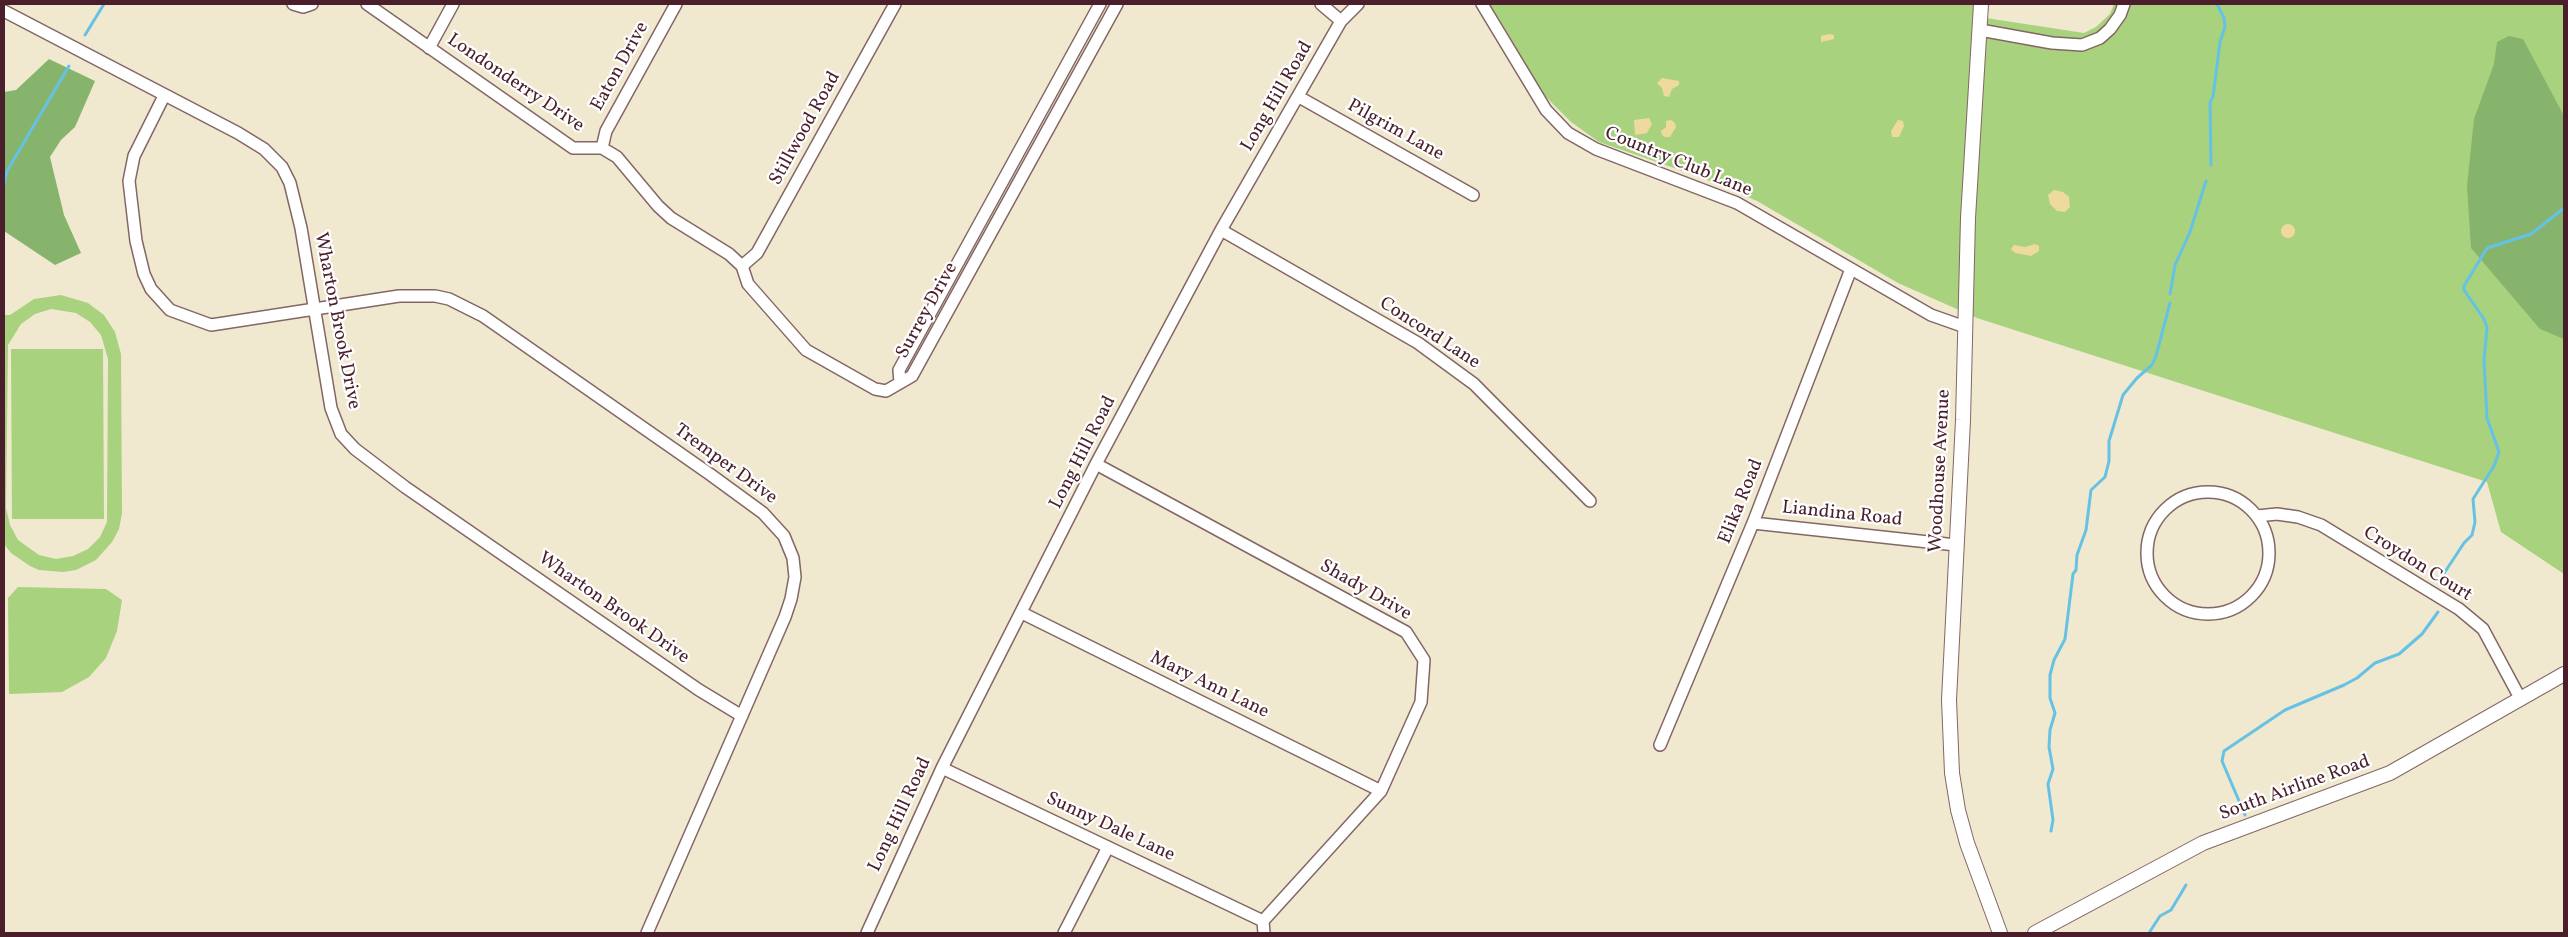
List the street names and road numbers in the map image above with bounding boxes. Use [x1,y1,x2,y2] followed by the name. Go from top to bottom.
[587,18,655,116] street label: Eaton Drive
[442,30,588,138] street label: Londonderry Drive
[1237,38,1319,156] street label: Long Hill Road
[765,68,847,190] street label: Stillwood Road
[1343,95,1447,167] street label: Pilgrim Lane
[1601,123,1755,203] street label: Country Club Lane
[308,231,364,411] street label: Wharton Brook Drive
[892,259,964,363] street label: Surrey Drive
[1374,293,1484,375] street label: Concord Lane
[1925,389,1957,553] street label: Woodhouse Avenue
[1046,393,1122,513] street label: Long Hill Road
[669,420,781,510] street label: Tremper Drive
[1715,456,1769,548] street label: Elika Road
[1781,497,1903,533] street label: Liandina Road
[2358,522,2476,608] street label: Croydon Court
[533,548,693,670] street label: Wharton Brook Drive
[1315,556,1415,626] street label: Shady Drive
[1146,647,1272,725] street label: Mary Ann Lane
[2217,751,2373,827] street label: South Airline Road
[865,754,937,876] street label: Long Hill Road
[1042,788,1178,868] street label: Sunny Dale Lane

